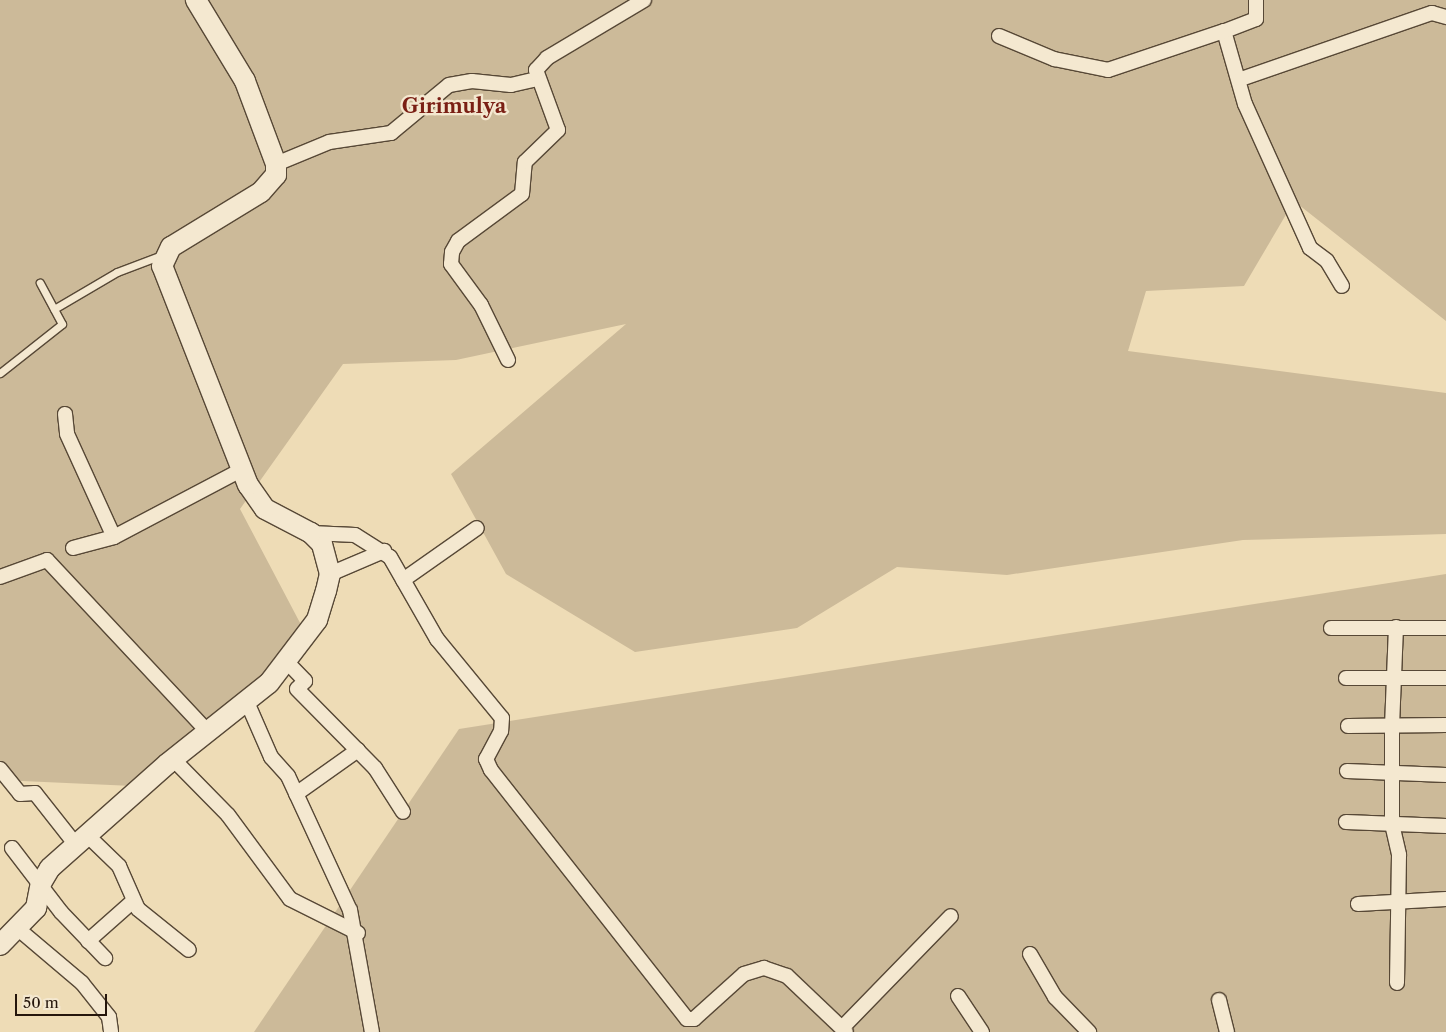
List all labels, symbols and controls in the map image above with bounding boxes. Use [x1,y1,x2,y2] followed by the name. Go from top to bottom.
[402,94,506,118] district label: Girimulya
[18,984,110,1016] scale bar
[23,993,59,1012] text: 50 m

